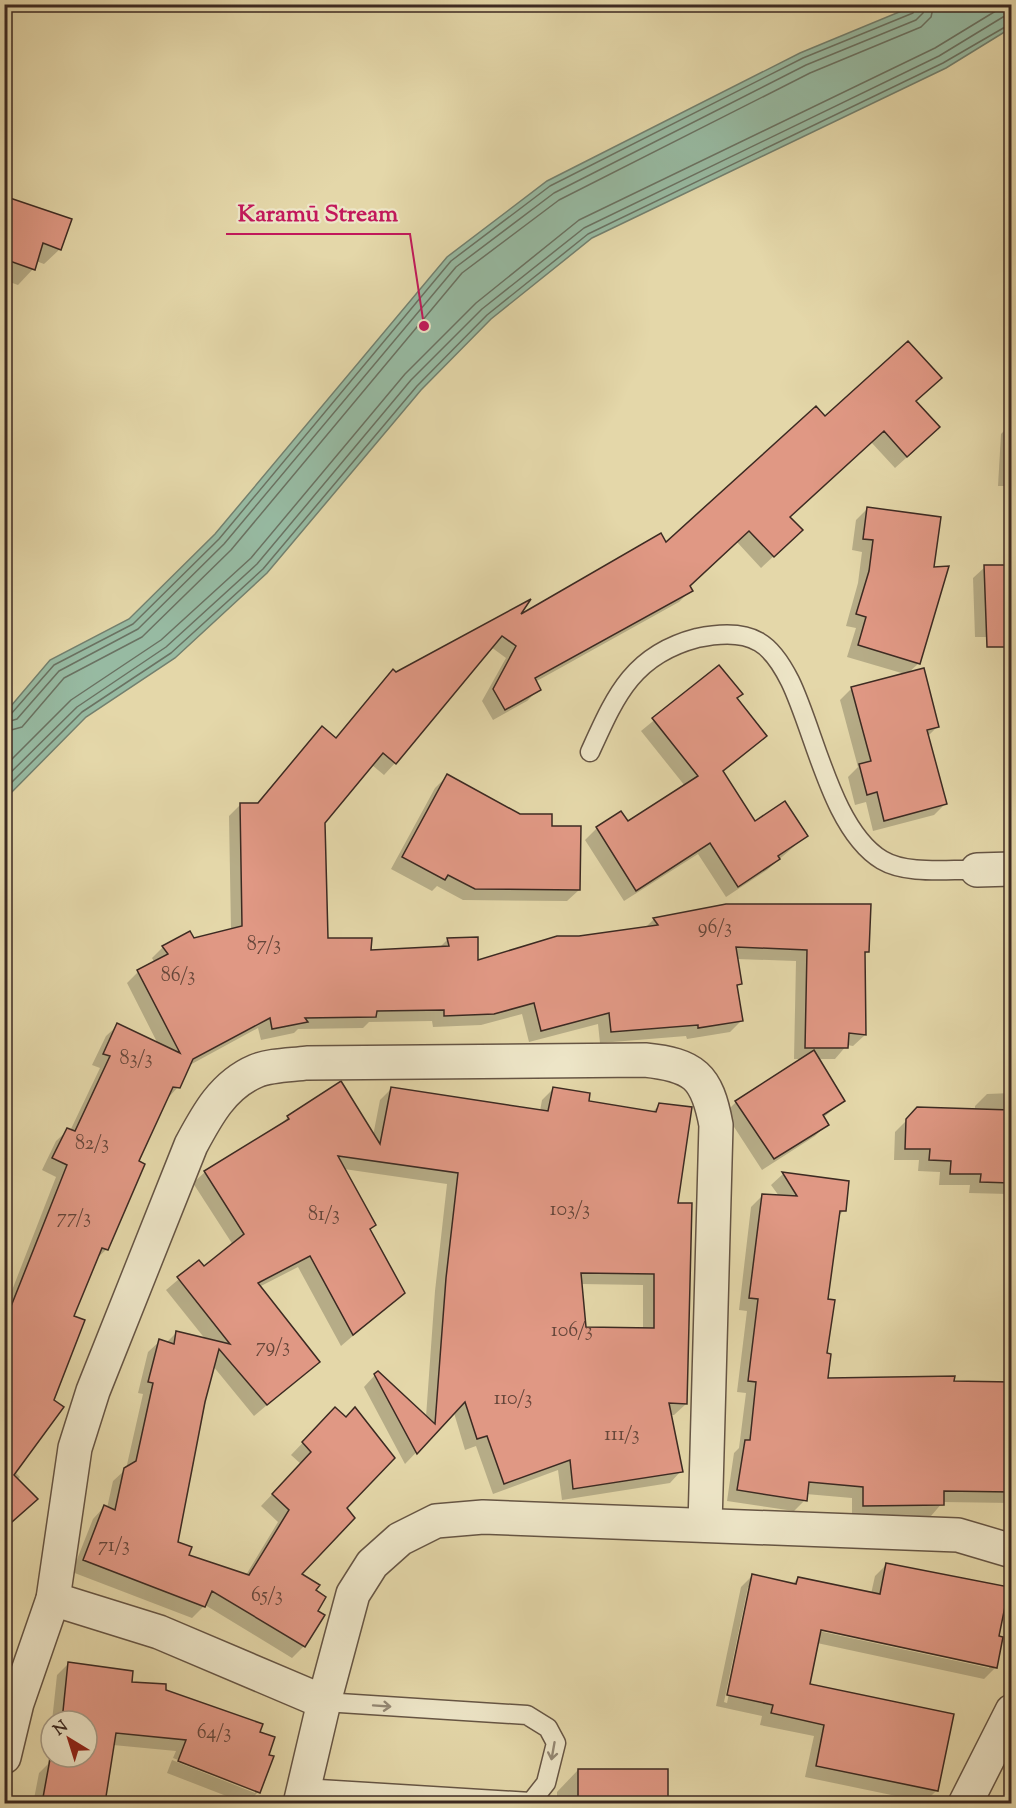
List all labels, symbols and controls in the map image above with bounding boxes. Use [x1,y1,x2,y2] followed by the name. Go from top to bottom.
[226,192,410,234] callout: Karamū Stream
[238,198,398,232] text: Karamū Stream
[698,914,732,943] house number: 96/3
[247,931,281,960] house number: 87/3
[161,962,195,991] house number: 86/3
[119,1045,153,1074] house number: 83/3
[75,1130,109,1159] house number: 82/3
[550,1196,590,1225] house number: 103/3
[308,1201,340,1230] house number: 81/3
[57,1204,91,1233] house number: 77/3
[551,1317,593,1346] house number: 106/3
[256,1333,290,1362] house number: 79/3
[494,1385,532,1414] house number: 110/3
[604,1421,640,1450] house number: 111/3
[98,1532,130,1561] house number: 71/3
[251,1582,283,1611] house number: 65/3
[371,1700,391,1711] one-way arrow
[39,1709,99,1769] north arrow
[49,1716,74,1742] text: N
[197,1719,231,1748] house number: 64/3
[547,1741,558,1760] one-way arrow

